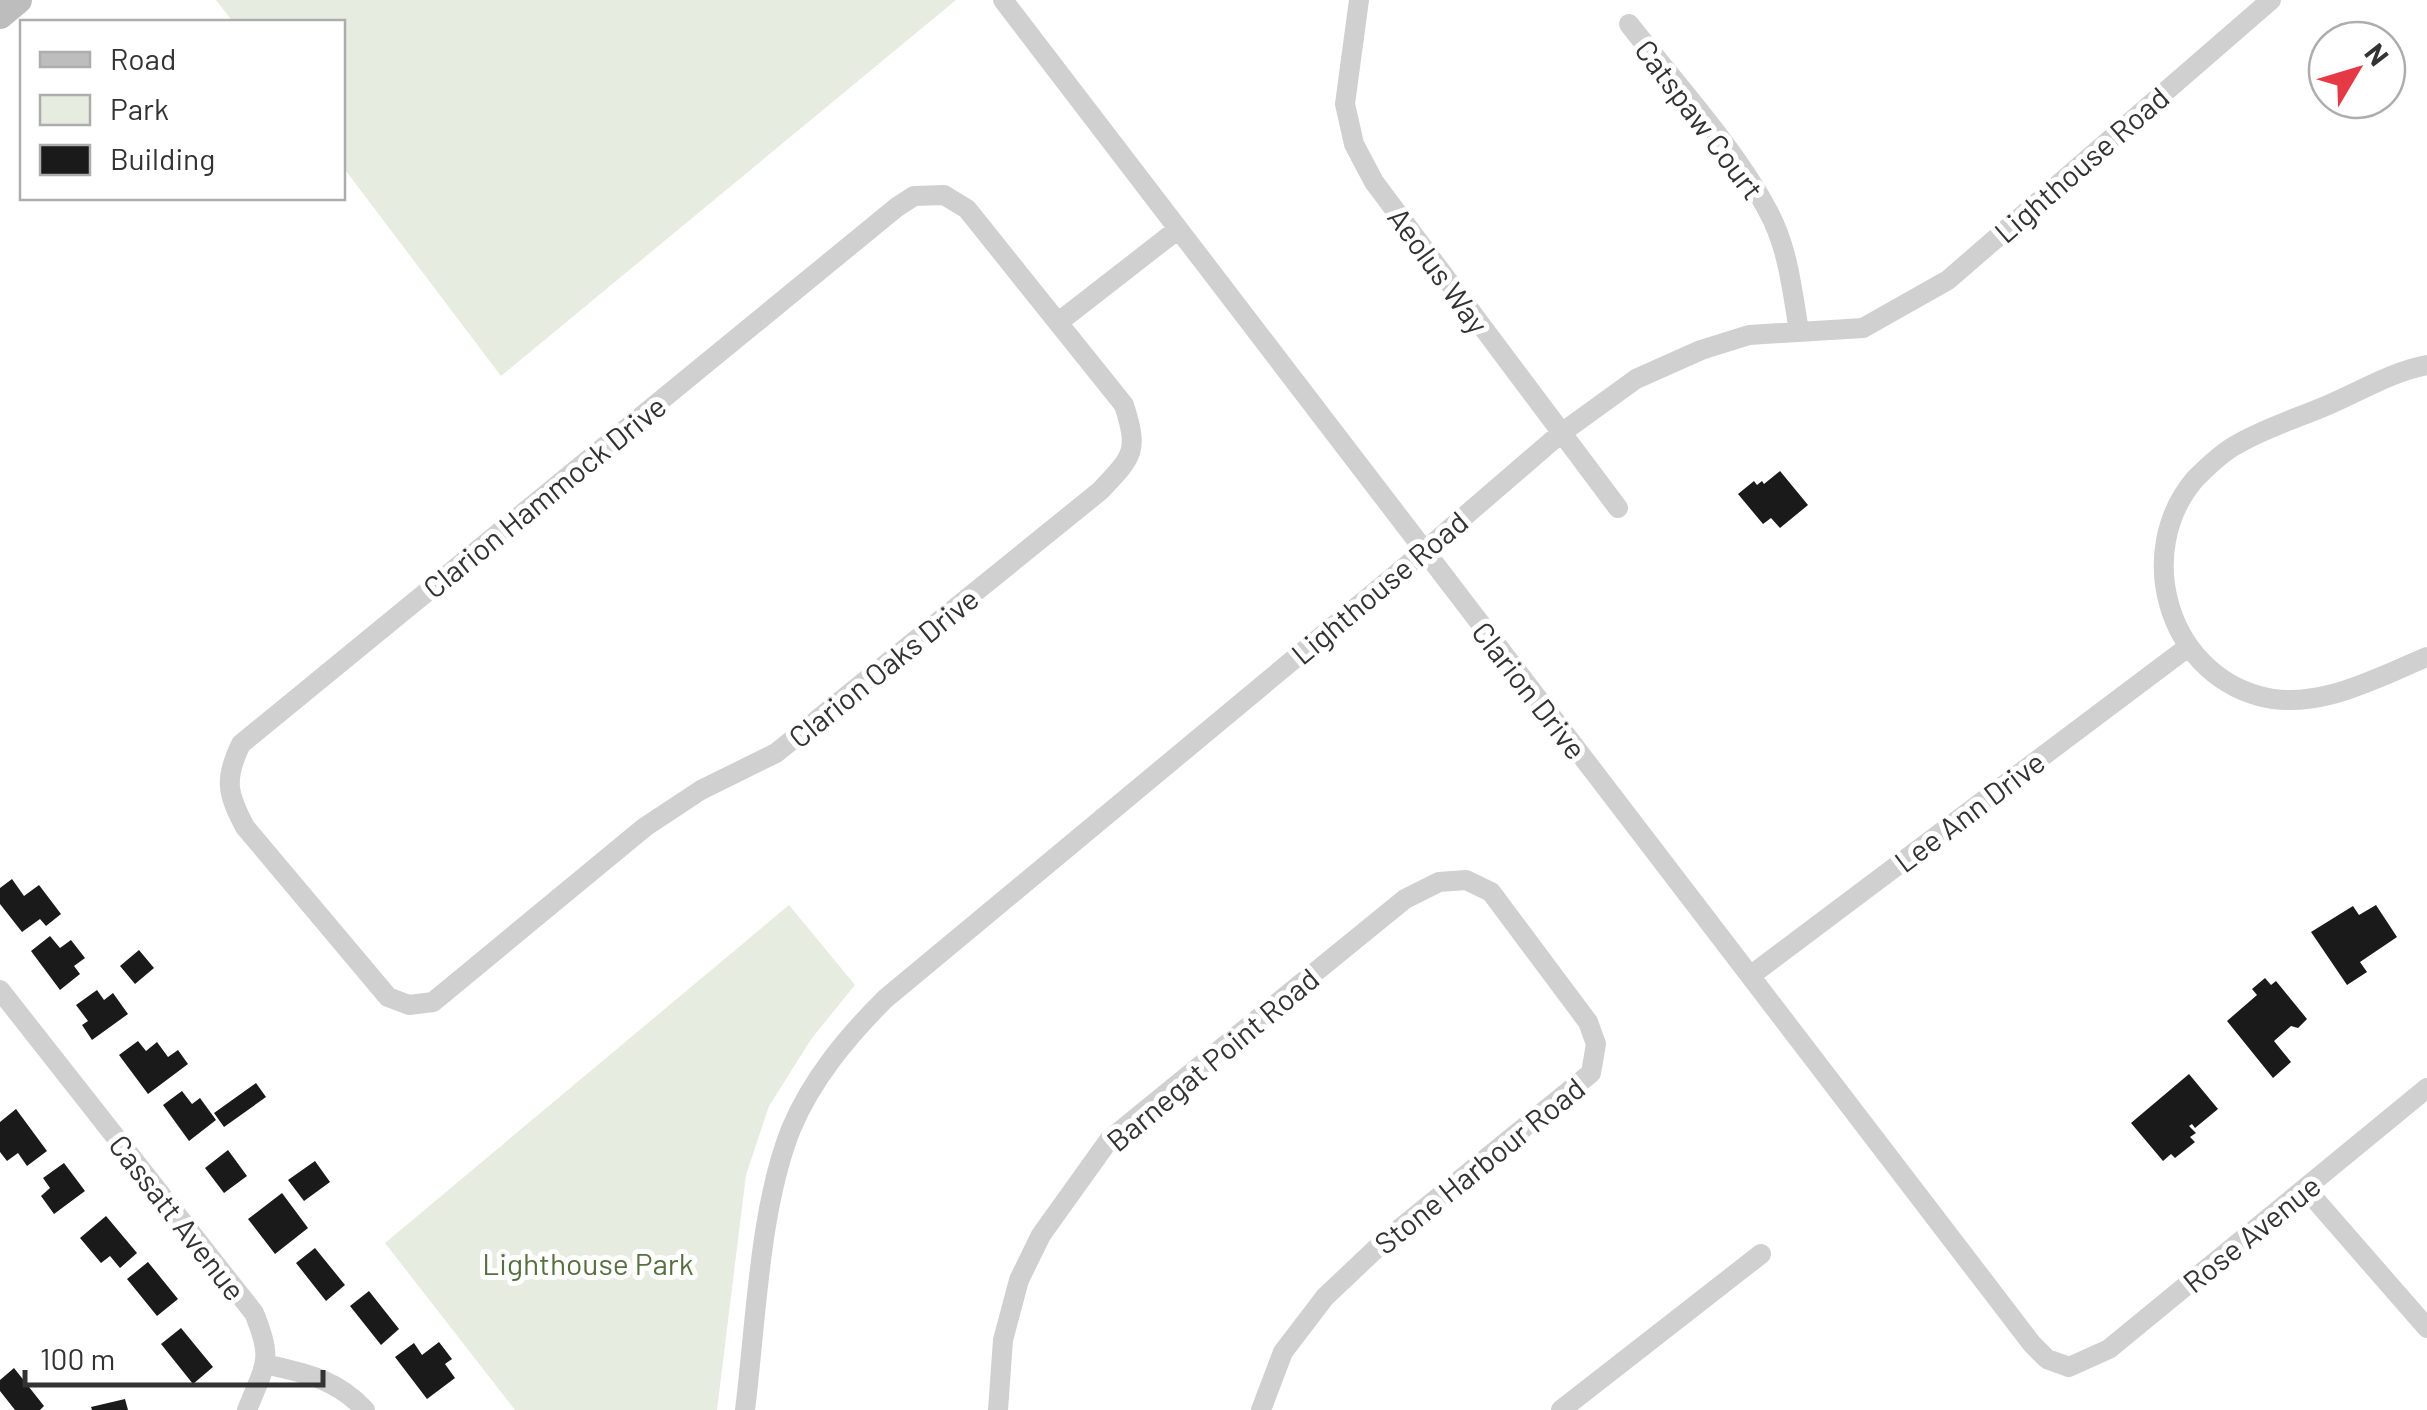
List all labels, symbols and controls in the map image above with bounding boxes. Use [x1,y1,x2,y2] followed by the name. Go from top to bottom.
[20,20,345,200] legend
[2307,20,2407,120] north arrow
[1628,32,1772,206] street label: Catspaw Court
[2358,36,2397,72] text: N
[110,40,176,76] text: Road
[1987,79,2175,249] street label: Lighthouse Road
[110,90,169,126] text: Park
[110,140,215,176] text: Building
[1381,200,1497,340] street label: Aeolus Way
[415,387,673,605] street label: Clarion Hammock Drive
[1284,503,1474,671] street label: Lighthouse Road
[781,580,985,754] street label: Clarion Oaks Drive
[1465,614,1595,766] street label: Clarion Drive
[1887,743,2051,879] street label: Lee Ann Drive
[1099,960,1325,1158] street label: Barnegat Point Road
[1367,1069,1591,1261] street label: Stone Harbour Road
[102,1127,254,1307] street label: Cassatt Avenue
[2175,1167,2327,1299] street label: Rose Avenue
[482,1245,694,1281] park label: Lighthouse Park
[25,1325,322,1387] scale bar
[40,1340,115,1376] text: 100 m

